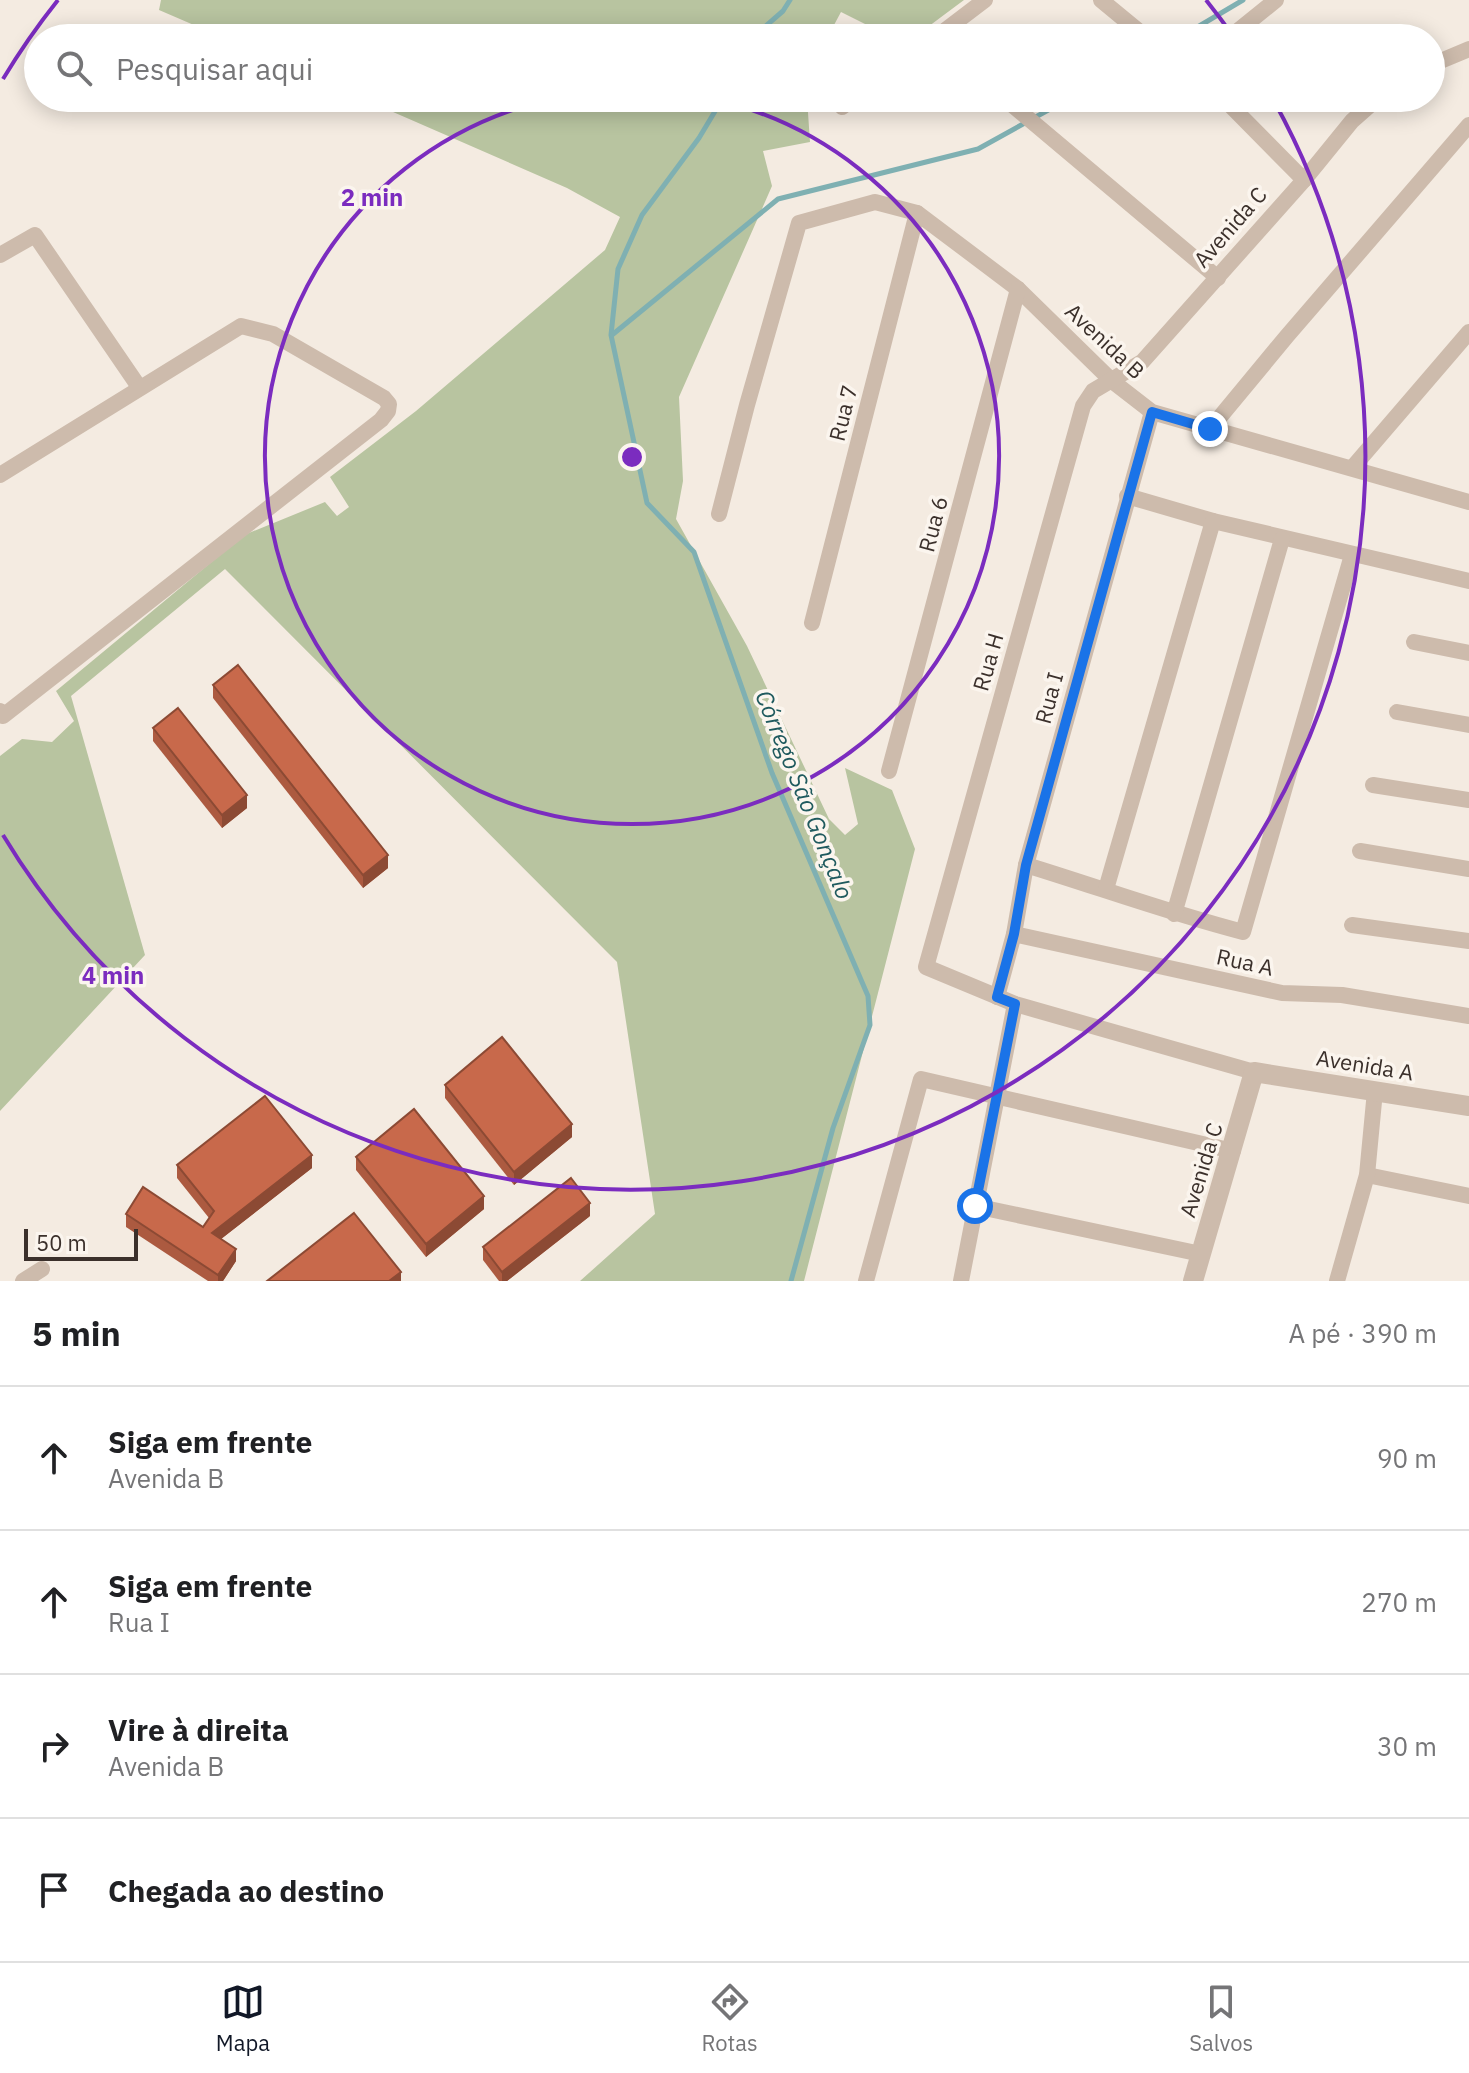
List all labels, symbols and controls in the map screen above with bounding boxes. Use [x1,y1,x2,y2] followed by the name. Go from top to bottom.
[24,24,1445,112] search box
[52,46,96,90] icon: search
[116,49,313,88] text: Pesquisar aqui
[1187,180,1273,273] street label: Avenida C
[341,181,403,213] text: 2 min
[1059,296,1151,385] street label: Avenida B
[822,382,863,444] street label: Rua 7
[1192,411,1228,447] route end
[618,443,646,471] centre of rings
[911,493,954,555] street label: Rua 6
[965,629,1010,694] street label: Rua H
[1028,669,1069,727] street label: Rua I
[748,685,861,904] water label: Córrego São Gonçalo
[1214,941,1276,982] street label: Rua A
[82,959,144,991] text: 4 min
[1314,1043,1416,1087] street label: Avenida A
[1172,1119,1229,1221] street label: Avenida C
[957,1188,993,1224] route start
[24,1225,138,1261] scale bar
[36,1228,87,1257] text: 50 m
[32,1311,121,1355] text: 5 min
[1288,1316,1437,1350] text: A pé · 390 m
[108,1422,312,1461] text: Siga em frente
[32,1436,76,1480] icon: ahead
[1377,1441,1437,1475] text: 90 m
[108,1461,224,1495] text: Avenida B
[108,1566,312,1605] text: Siga em frente
[32,1580,76,1624] icon: ahead
[1361,1585,1437,1619] text: 270 m
[108,1605,170,1639] text: Rua I
[108,1710,289,1749] text: Vire à direita
[32,1724,76,1768] icon: right
[1377,1729,1437,1763] text: 30 m
[108,1749,224,1783] text: Avenida B
[32,1868,76,1912] icon: arrive
[108,1871,384,1910] text: Chegada ao destino
[216,1980,270,2057] tab: Mapa
[701,1980,758,2057] tab: Rotas
[1189,1980,1253,2057] tab: Salvos

